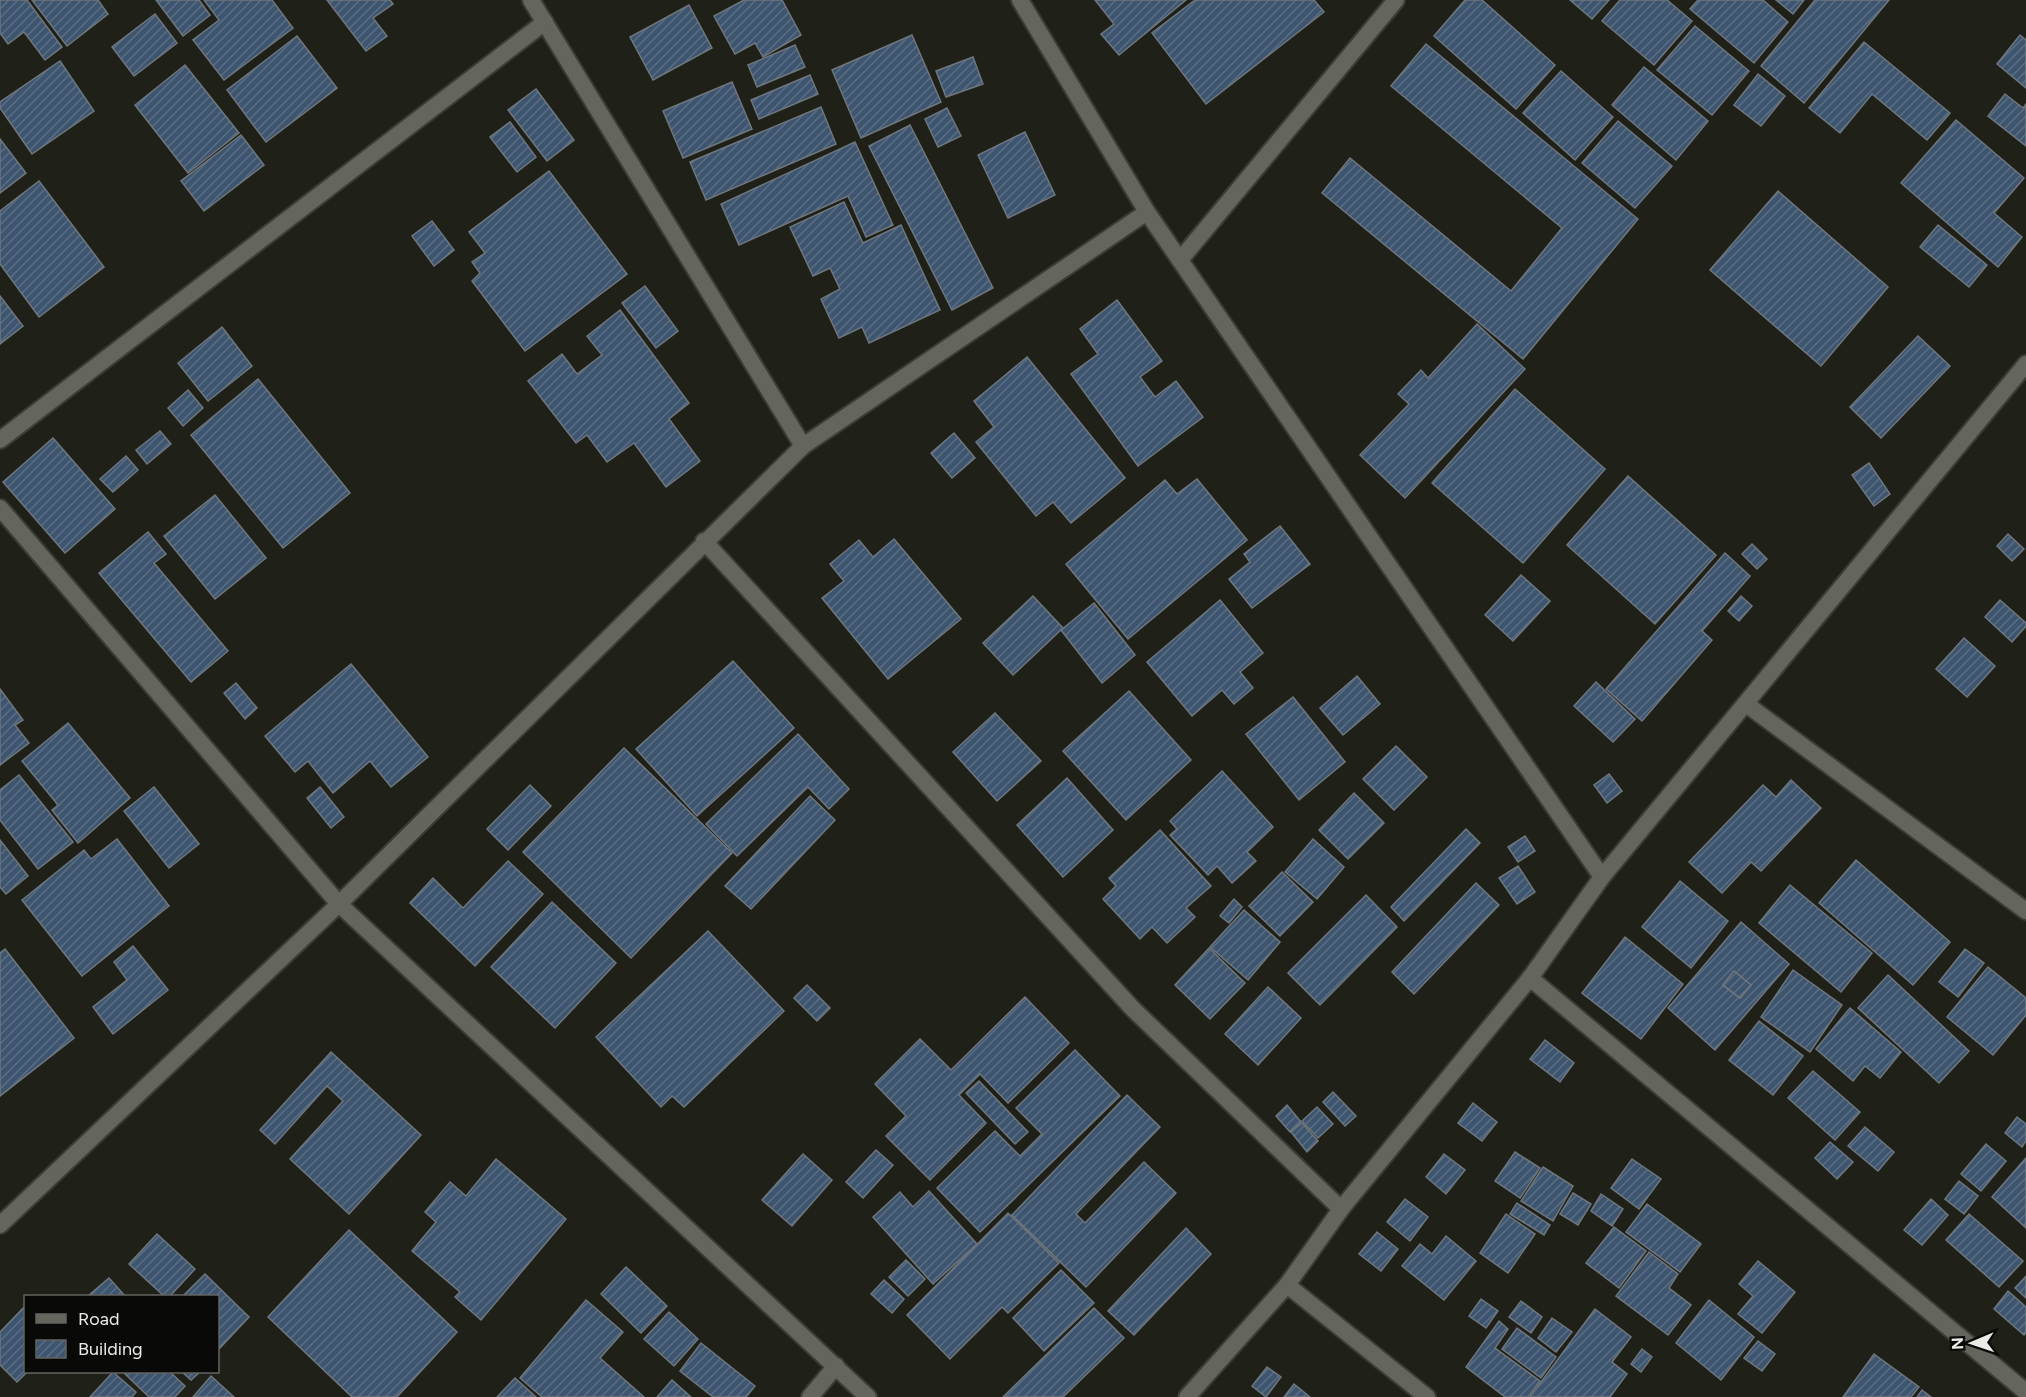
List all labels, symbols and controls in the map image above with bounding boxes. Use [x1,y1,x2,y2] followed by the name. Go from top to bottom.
[24,1295,219,1373] legend
[78,1308,119,1330] text: Road
[1942,1313,2002,1373] north arrow
[1948,1337,1967,1350] text: N
[78,1338,143,1360] text: Building

